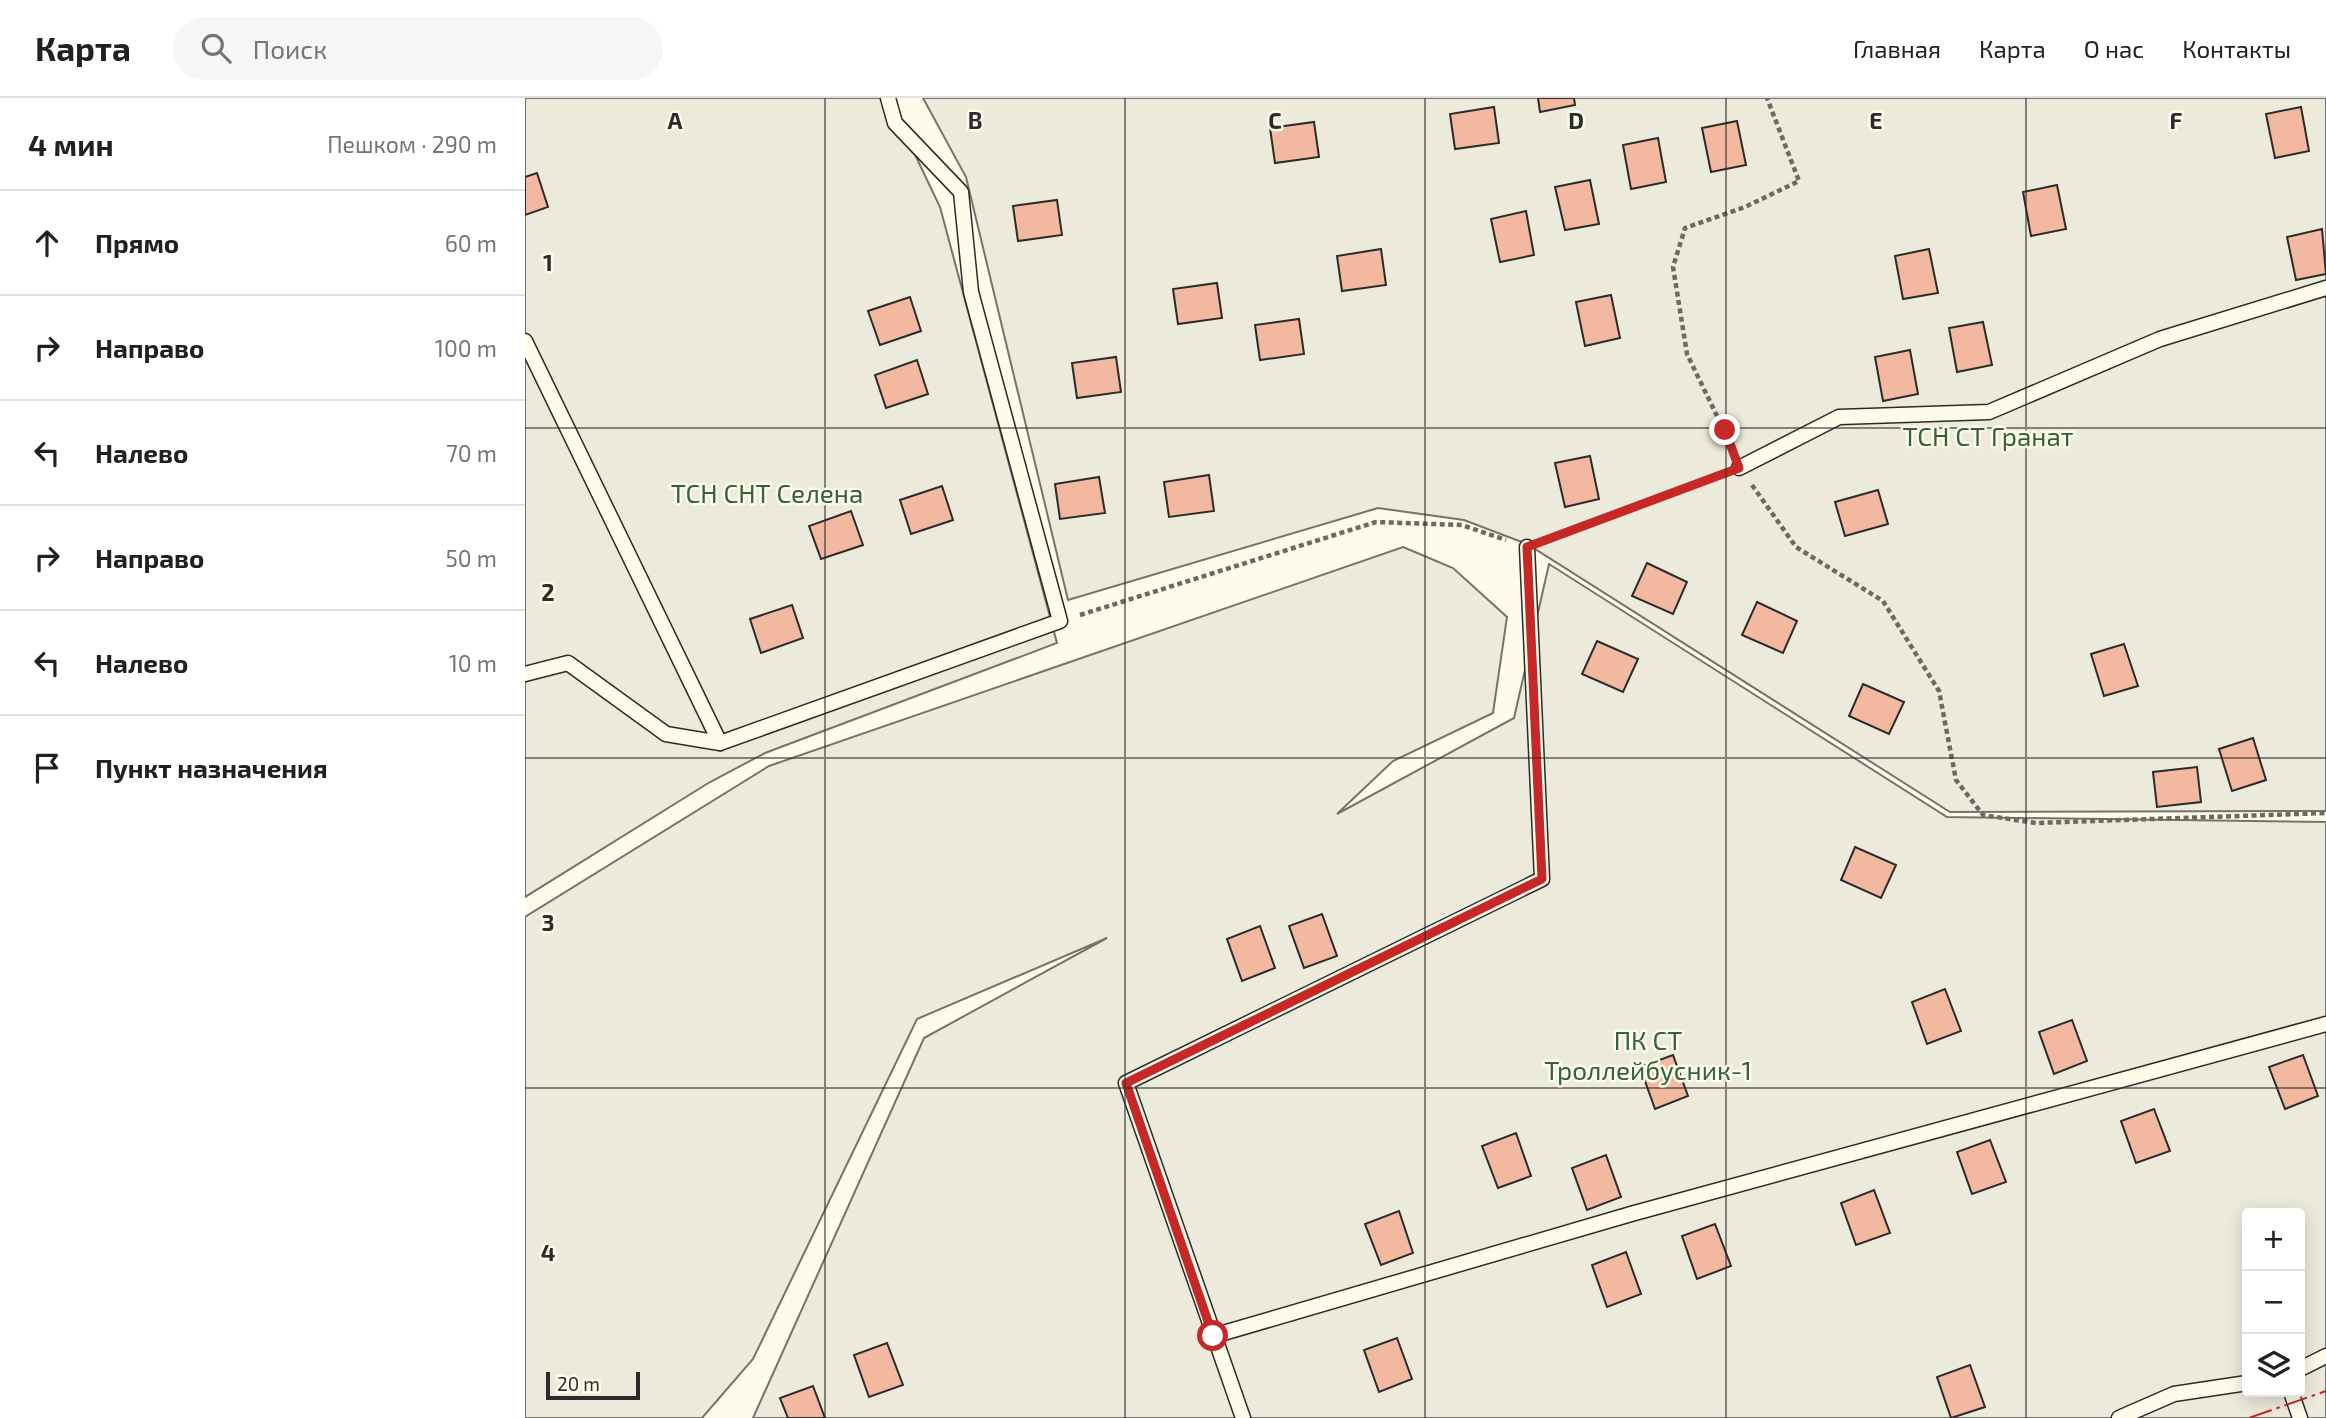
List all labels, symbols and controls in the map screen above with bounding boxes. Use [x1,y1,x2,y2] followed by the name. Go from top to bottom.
[173,17,663,80] search box
[35,28,131,68] text: Карта
[197,29,235,67] icon: search
[253,33,327,64] text: Поиск
[1853,34,1941,63] text: Главная
[1979,34,2046,63] text: Карта
[2084,34,2144,63] text: О нас
[2182,34,2291,63] text: Контакты
[667,106,683,134] text: A
[968,106,982,134] text: B
[1268,106,1282,134] text: C
[1568,106,1584,134] text: D
[1869,106,1883,134] text: E
[2170,106,2183,134] text: F
[28,126,114,162] text: 4 мин
[327,130,497,158] text: Пешком · 290 m
[28,224,66,262] icon: ahead
[95,227,179,258] text: Прямо
[445,229,497,257] text: 60 m
[543,248,553,276] text: 1
[28,329,66,367] icon: right
[95,332,204,363] text: Направо
[435,334,497,362] text: 100 m
[1709,414,1740,445] route end
[1902,420,2074,451] park label: ТСН СТ Гранат
[28,434,66,472] icon: left
[95,437,188,468] text: Налево
[446,439,497,467] text: 70 m
[671,477,863,508] park label: ТСН СНТ Селена
[28,539,66,577] icon: right
[95,542,204,573] text: Направо
[446,544,497,572] text: 50 m
[541,578,555,606] text: 2
[28,644,66,682] icon: left
[95,647,188,678] text: Налево
[449,649,497,677] text: 10 m
[28,749,66,787] icon: arrive
[95,752,328,783] text: Пункт назначения
[541,908,555,936] text: 3
[1544,1024,1752,1086] park label: ПК СТ Троллейбусник-1
[2242,1208,2305,1397] map controls
[2242,1208,2305,1271] button: +
[541,1238,555,1266] text: 4
[2242,1271,2305,1334] button: −
[1197,1320,1228,1351] route start
[2242,1334,2305,1397] button: layers
[546,1369,641,1401] scale bar
[557,1372,600,1395] text: 20 m

